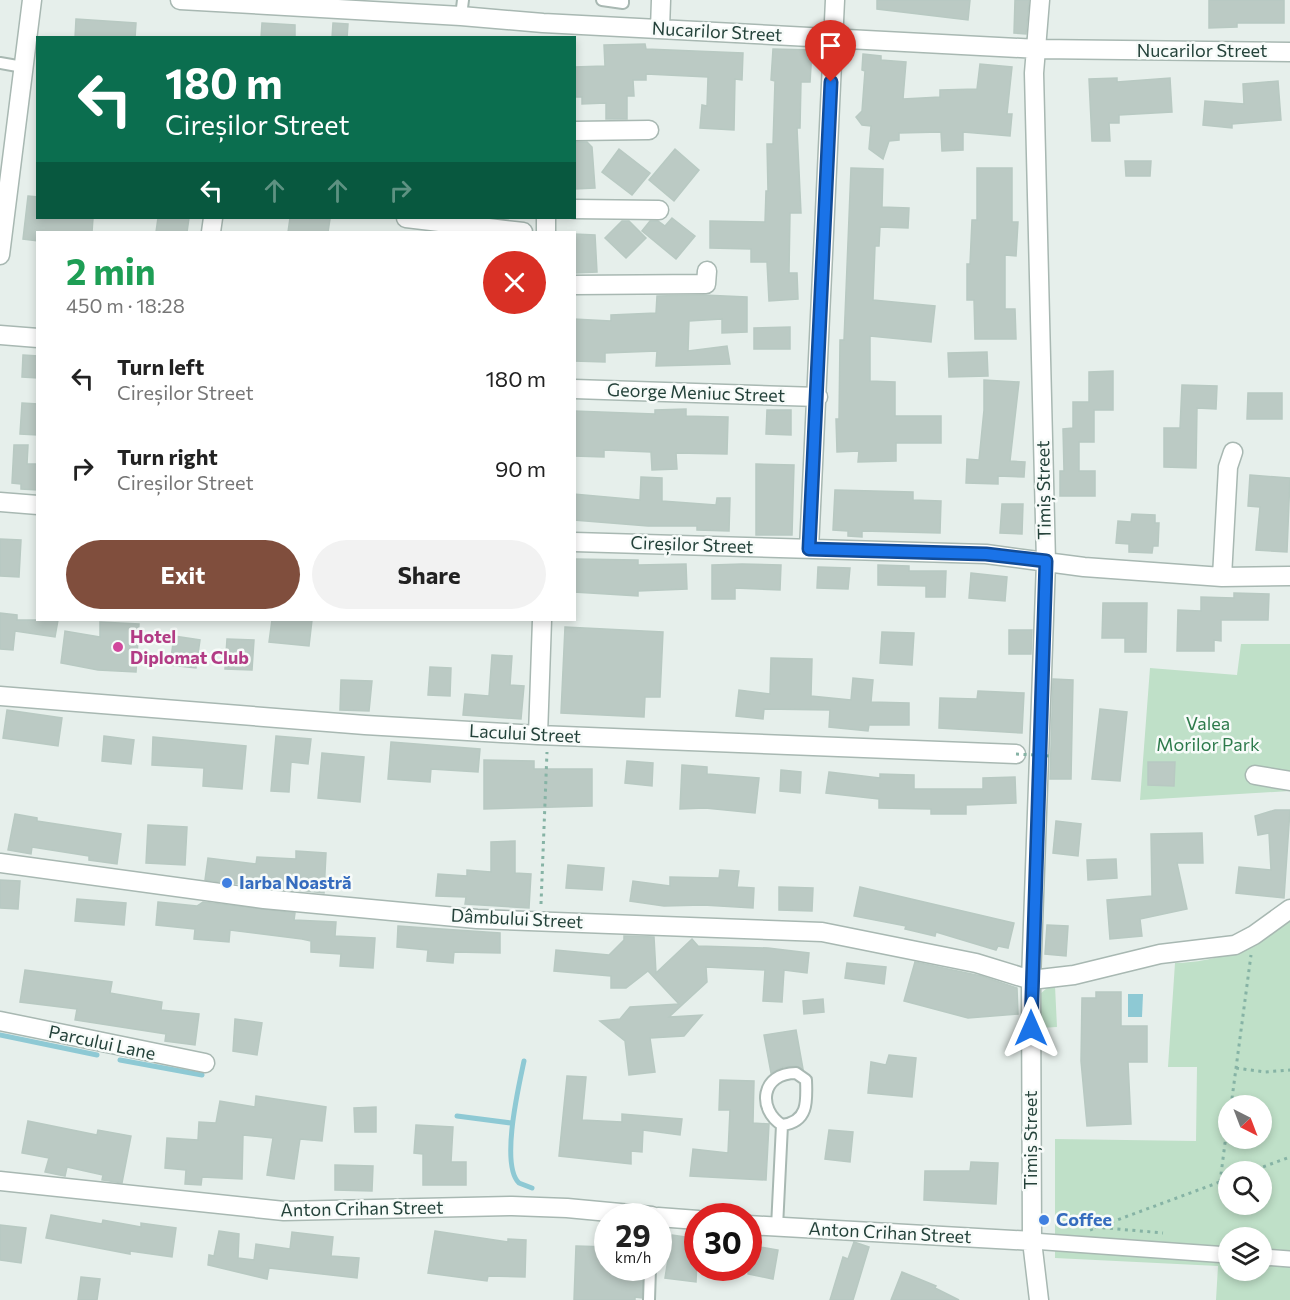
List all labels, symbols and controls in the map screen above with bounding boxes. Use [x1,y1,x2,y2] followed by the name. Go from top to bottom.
[651,17,783,45] street label: Nucarilor Street
[805,20,856,82] pin
[814,29,847,62] icon: arrive
[1137,39,1267,61] street label: Nucarilor Street
[165,56,283,108] text: 180 m
[66,60,144,138] icon: left
[165,108,349,141] text: Cireșilor Street
[195,174,228,207] icon: left
[258,174,291,207] icon: ahead
[321,174,354,207] icon: ahead
[384,174,417,207] icon: right
[66,248,156,292] text: 2 min
[483,251,546,314] button: close
[66,293,185,317] text: 450 m · 18:28
[117,353,204,380] text: Turn left
[66,362,99,395] icon: left
[485,365,546,392] text: 180 m
[607,378,785,406] street label: George Meniuc Street
[117,380,254,404] text: Cireșilor Street
[1031,440,1056,540] street label: Timiș Street
[117,443,218,470] text: Turn right
[66,452,99,485] icon: right
[495,455,546,482] text: 90 m
[117,470,254,494] text: Cireșilor Street
[630,531,754,558] street label: Cireșilor Street
[66,540,300,609] button: Exit
[312,540,546,609] button: Share
[130,625,249,668] place label: Hotel Diplomat Club
[111,640,125,654] marker: Hotel Diplomat Club
[1156,712,1260,755] park label: Valea Morilor Park
[468,719,582,747] street label: Lacului Street
[239,871,351,893] place label: Iarba Noastră
[220,876,234,890] marker: Iarba Noastră
[450,904,584,932] street label: Dâmbului Street
[999,996,1063,1060] position arrow
[47,1020,158,1064] street label: Parcului Lane
[1019,1090,1042,1190] street label: Timiș Street
[1218,1095,1272,1149] north arrow
[1218,1095,1272,1281] map controls
[1218,1161,1272,1215] button: search
[280,1196,444,1220] street label: Anton Crihan Street
[684,1203,762,1281] speed limit sign: 30
[1056,1208,1112,1230] place label: Coffee
[1037,1213,1051,1227] marker: Coffee
[615,1216,651,1253] text: 29
[808,1217,972,1247] street label: Anton Crihan Street
[1218,1227,1272,1281] button: layers
[615,1248,651,1266] text: km/h

